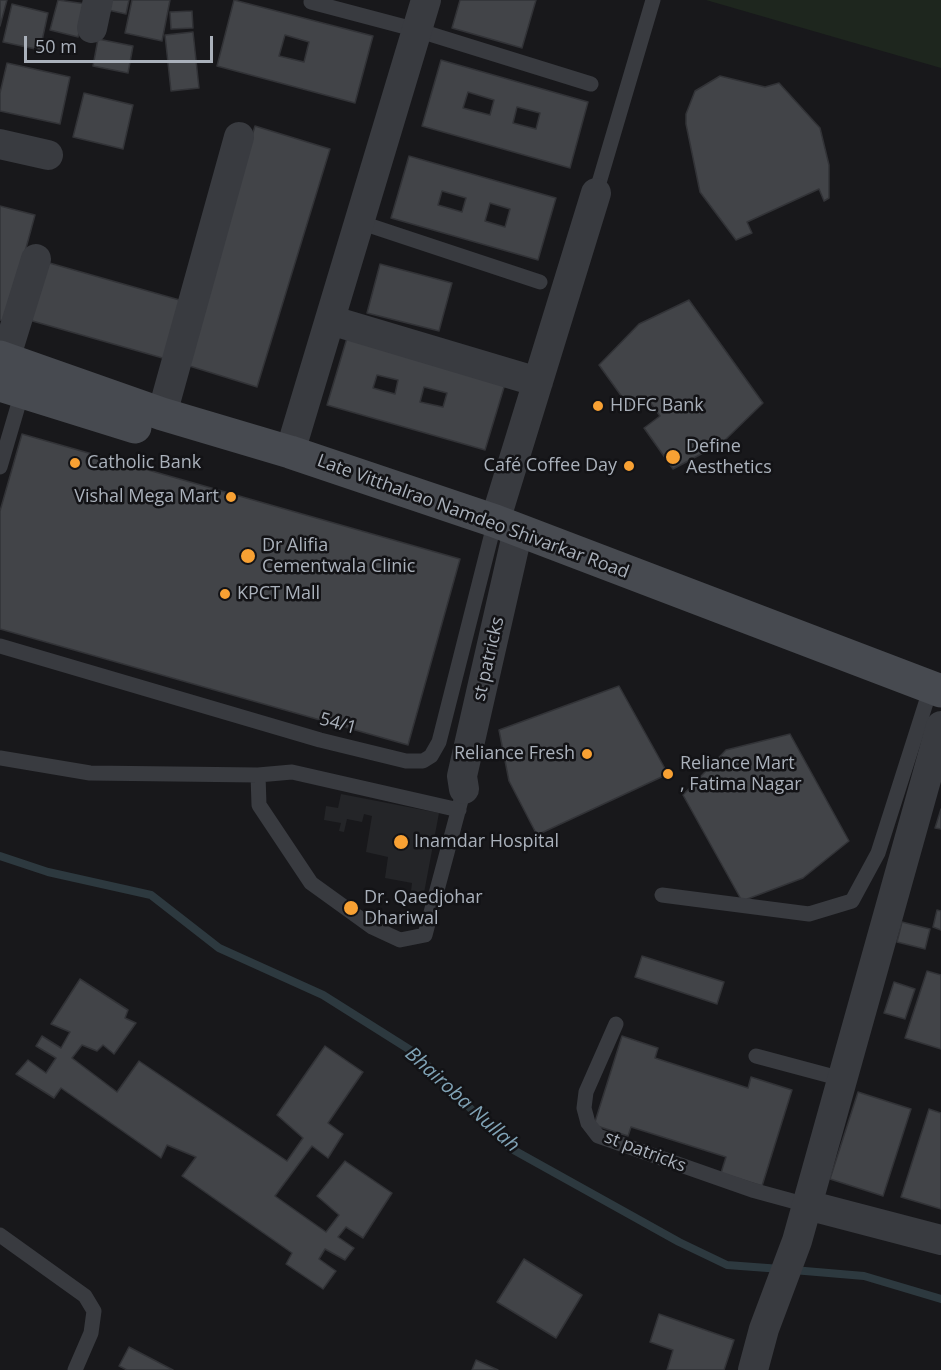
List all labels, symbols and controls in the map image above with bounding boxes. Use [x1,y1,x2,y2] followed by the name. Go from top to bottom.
[27,24,216,62] scale bar
[35,34,77,58] text: 50 m
[610,395,704,417] place label: HDFC Bank
[591,399,605,413] marker: HDFC Bank
[686,436,772,478] place label: Define Aesthetics
[664,448,682,466] marker: Define Aesthetics
[314,450,632,584] street label: Late Vitthalrao Namdeo Shivarkar Road
[87,452,201,474] place label: Catholic Bank
[484,455,617,477] place label: Café Coffee Day
[68,456,82,470] marker: Catholic Bank
[622,459,636,473] marker: Café Coffee Day
[74,486,219,508] place label: Vishal Mega Mart
[224,490,238,504] marker: Vishal Mega Mart
[262,535,415,578] place label: Dr Alifia Cementwala Clinic
[239,547,257,565] marker: Dr Alifia Cementwala Clinic
[237,583,320,605] place label: KPCT Mall
[218,587,232,601] marker: KPCT Mall
[469,615,509,703] street label: st patricks
[317,709,359,739] street label: 54/1
[454,743,575,765] place label: Reliance Fresh
[580,747,594,761] marker: Reliance Fresh
[680,753,802,795] place label: Reliance Mart , Fatima Nagar
[661,767,675,781] marker: Reliance Mart , Fatima Nagar
[414,831,559,853] place label: Inamdar Hospital
[392,833,410,851] marker: Inamdar Hospital
[364,887,483,930] place label: Dr. Qaedjohar Dhariwal
[342,899,360,917] marker: Dr. Qaedjohar Dhariwal
[400,1042,524,1158] water label: Bhairoba Nullah
[601,1127,689,1177] street label: st patricks

